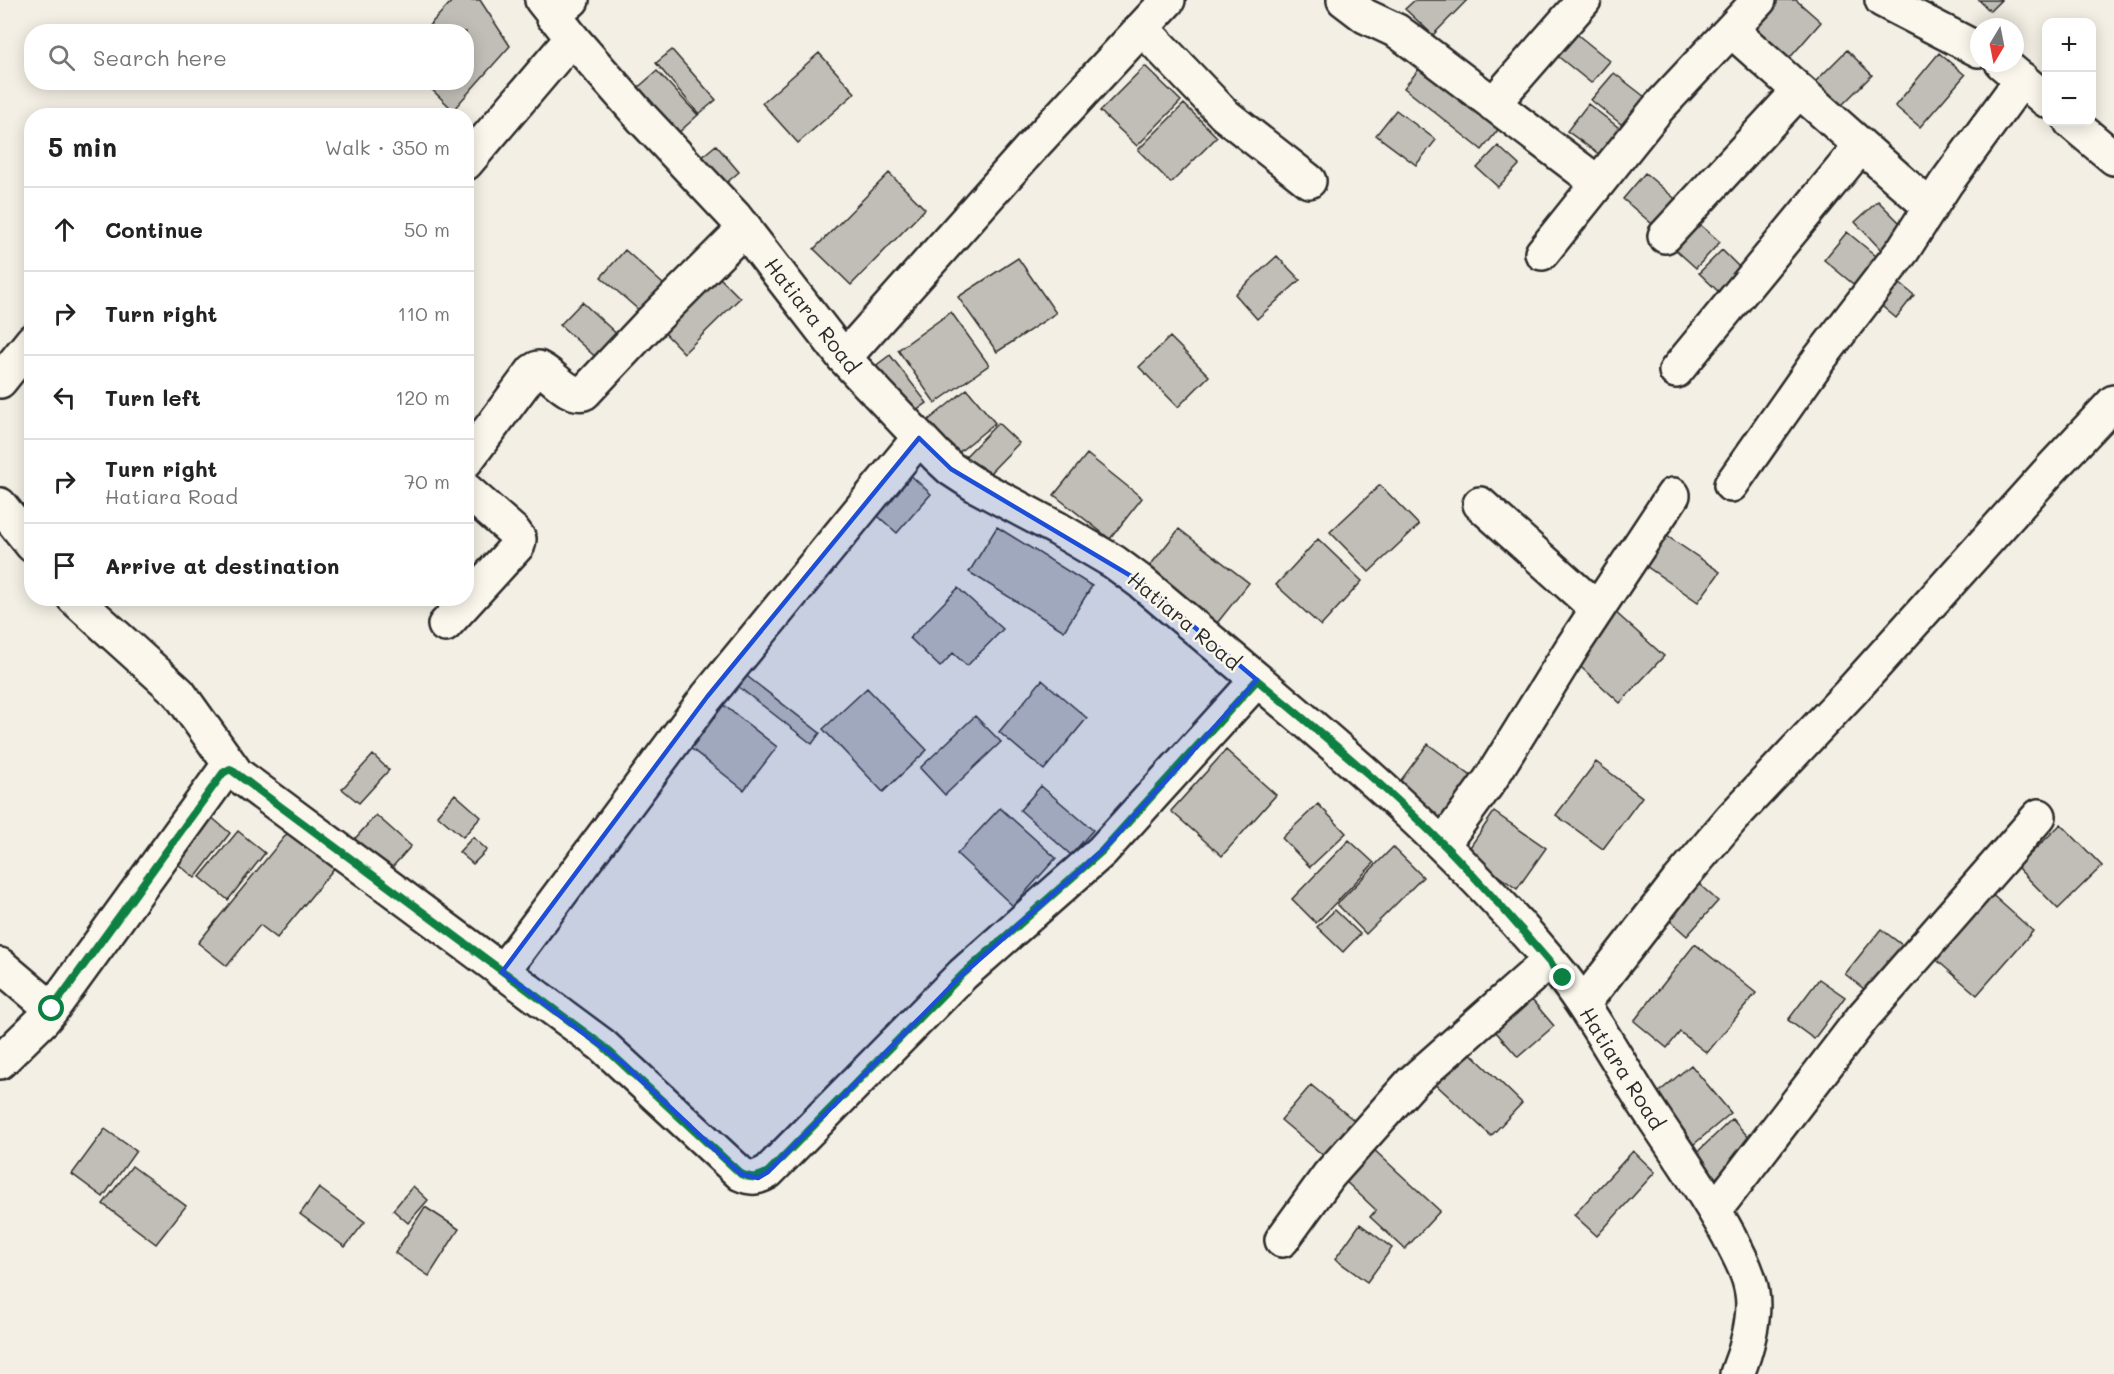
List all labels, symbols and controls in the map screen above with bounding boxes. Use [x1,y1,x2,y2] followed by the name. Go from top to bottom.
[1970,18,2024,72] north arrow
[2042,18,2096,126] map controls
[2042,18,2096,72] button: +
[24,24,474,90] search box
[45,41,78,74] icon: search
[93,43,227,72] text: Search here
[2042,72,2096,126] button: −
[48,130,117,164] text: 5 min
[325,134,450,160] text: Walk · 350 m
[48,213,81,246] icon: ahead
[105,215,203,244] text: Continue
[404,216,450,242] text: 50 m
[759,252,867,378] street label: Hatiara Road
[48,297,81,330] icon: right
[105,299,217,328] text: Turn right
[397,300,450,326] text: 110 m
[48,381,81,414] icon: left
[105,383,201,412] text: Turn left
[395,384,450,410] text: 120 m
[105,454,217,483] text: Turn right
[48,465,81,498] icon: right
[404,468,450,494] text: 70 m
[105,483,238,509] text: Hatiara Road
[48,549,81,582] icon: arrive
[105,551,340,580] text: Arrive at destination
[1123,565,1247,675] street label: Hatiara Road
[1549,964,1575,990] route end
[38,995,64,1021] route start
[1575,1002,1671,1134] street label: Hatiara Road

